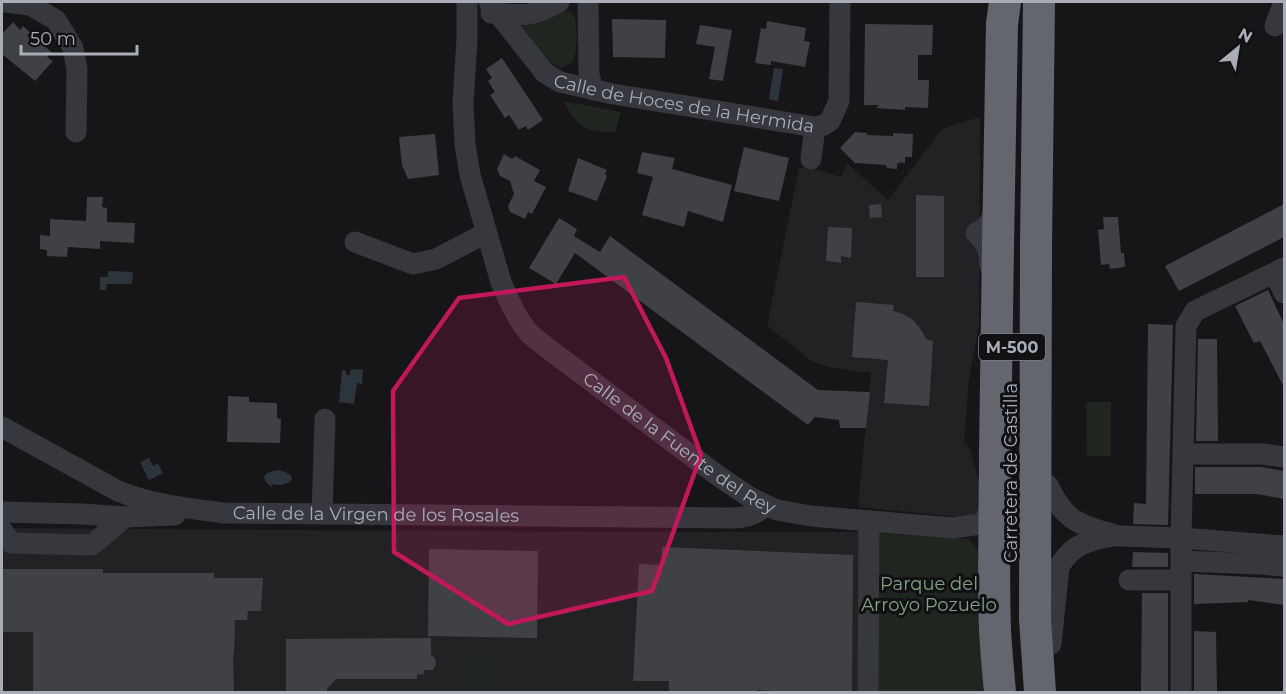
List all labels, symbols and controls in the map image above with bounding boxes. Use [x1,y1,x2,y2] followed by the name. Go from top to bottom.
[21,18,136,56] scale bar
[1208,18,1268,78] north arrow
[1235,24,1256,47] text: N
[30,28,76,50] text: 50 m
[552,70,816,138] street label: Calle de Hoces de la Hermida
[979,334,1045,360] road number: M-500
[578,367,779,519] street label: Calle de la Fuente del Rey
[1000,383,1022,563] street label: Carretera de Castilla
[233,502,519,527] street label: Calle de la Virgen de los Rosales
[861,573,997,616] park label: Parque del Arroyo Pozuelo

